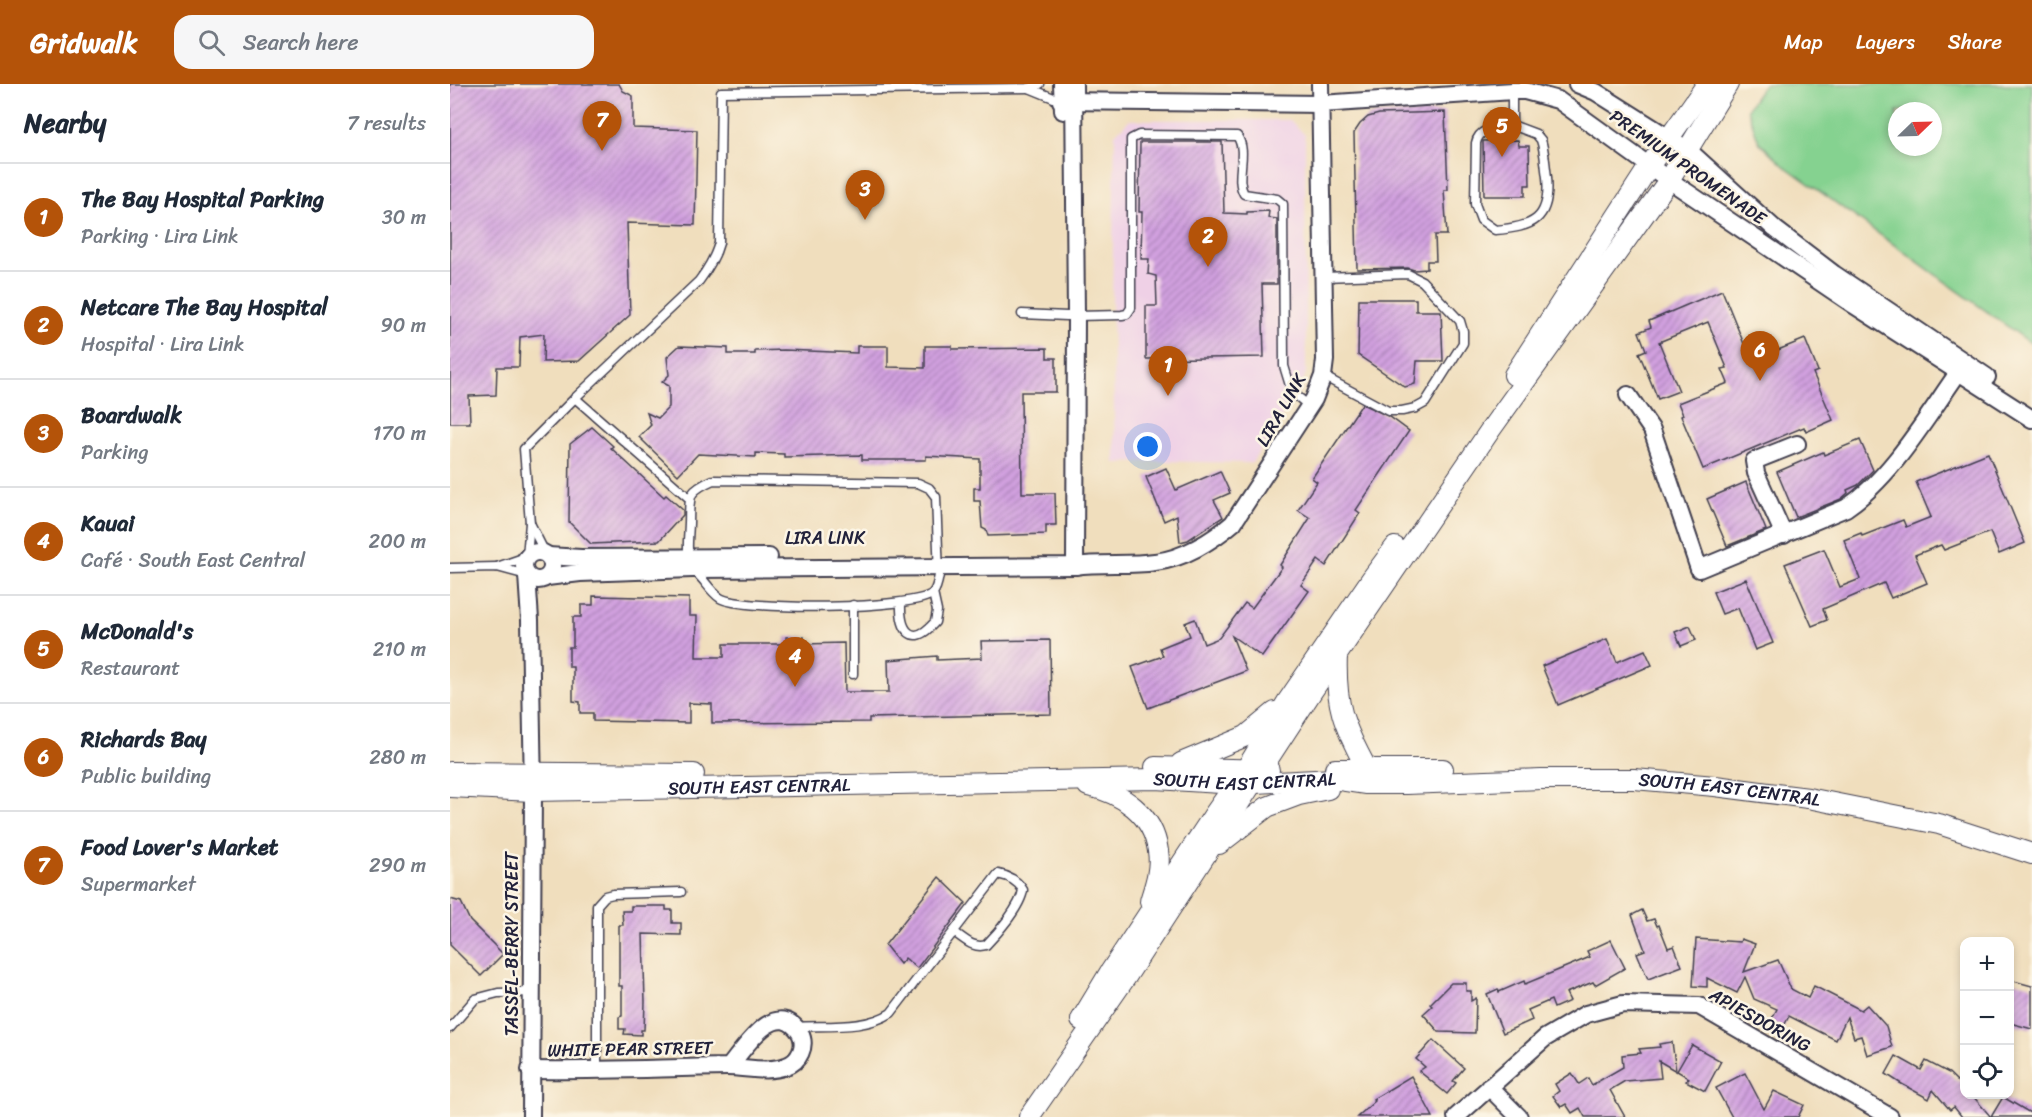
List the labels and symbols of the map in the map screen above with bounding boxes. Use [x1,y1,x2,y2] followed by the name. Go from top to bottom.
[582,101,622,151] pin: 7
[1603,101,1774,234] street label: PREMIUM PROMENADE
[1888,102,1942,156] north arrow
[1482,107,1522,157] pin: 5
[846,170,884,220] pin: 3
[1188,218,1227,267] pin: 2
[1740,332,1780,381] pin: 6
[1148,346,1188,396] pin: 1
[1247,366,1315,453] street label: LIRA LINK
[1133,432,1162,461] your location
[785,522,866,554] street label: LIRA LINK
[776,638,814,687] pin: 4
[1152,763,1337,800] street label: SOUTH EAST CENTRAL
[1637,763,1824,816] street label: SOUTH EAST CENTRAL
[667,769,851,804] street label: SOUTH EAST CENTRAL
[496,851,528,1036] street label: TASSEL-BERRY STREET
[1702,978,1817,1061] street label: APIESDORING
[547,1032,714,1066] street label: WHITE PEAR STREET

